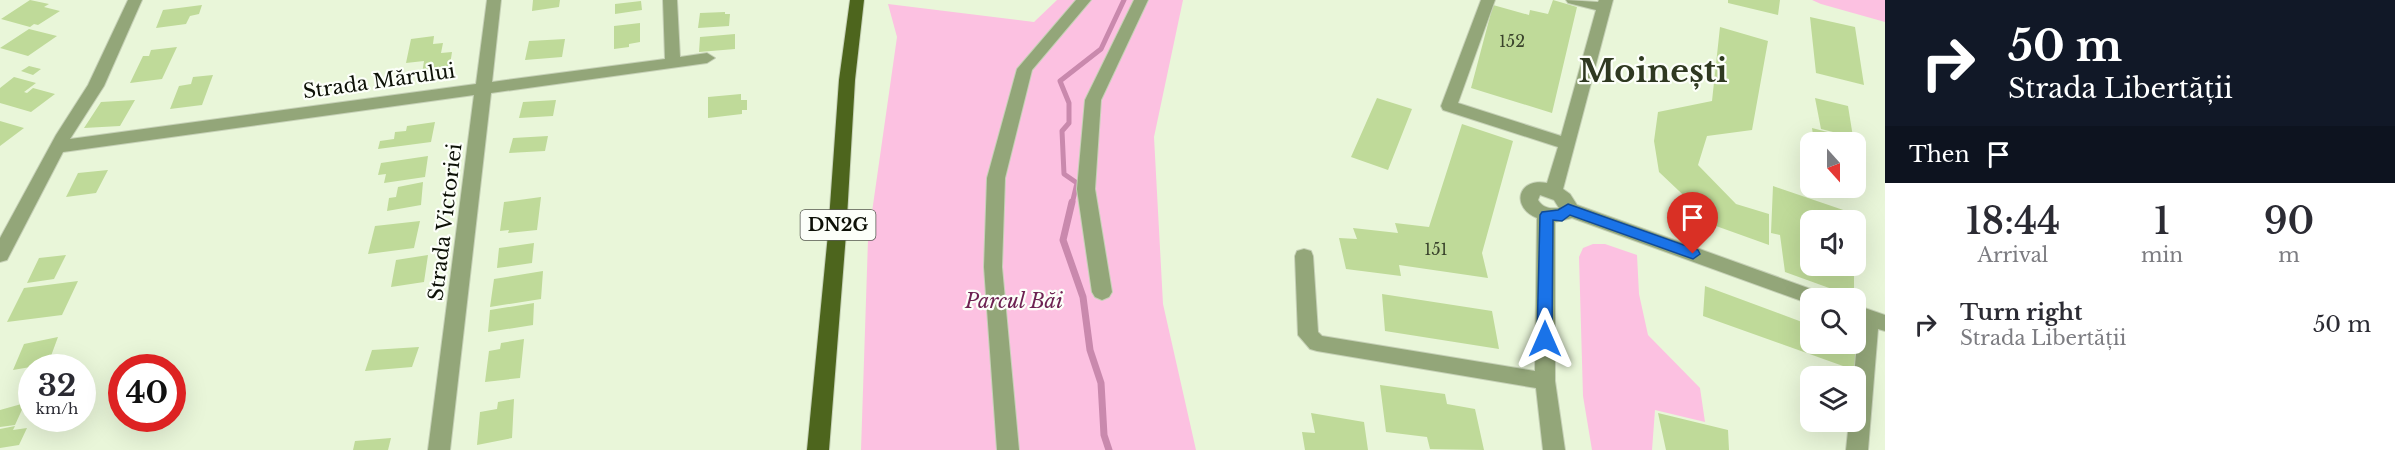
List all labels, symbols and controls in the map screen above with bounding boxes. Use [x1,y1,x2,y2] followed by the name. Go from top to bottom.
[2008,20,2122,72] text: 50 m
[1909,24,1987,102] icon: right
[1499,31,1525,51] house number: 152
[1578,51,1728,91] district label: Moinești
[301,58,457,104] street label: Strada Mărului
[2008,72,2233,105] text: Strada Libertății
[1800,132,1866,198] north arrow
[1800,132,1866,432] map controls
[1982,138,2015,171] icon: arrive
[1909,141,1970,168] text: Then
[423,142,467,302] street label: Strada Victoriei
[1667,192,1718,254] pin
[1966,199,2060,244] text: 18:44
[2154,199,2170,244] text: 1
[2264,199,2314,244] text: 90
[1676,201,1709,234] icon: arrive
[800,210,876,240] road number: DN2G
[1800,210,1866,276] button: sound
[1424,239,1448,259] house number: 151
[1978,243,2048,267] text: Arrival
[2141,243,2183,267] text: min
[2278,243,2300,267] text: m
[1800,288,1866,354] button: search
[964,289,1063,313] park label: Parcul Băi
[1960,299,2082,326] text: Turn right
[1513,307,1577,371] position arrow
[1909,308,1942,341] icon: right
[2313,311,2371,338] text: 50 m
[1960,326,2126,350] text: Strada Libertății
[108,354,186,432] speed limit sign: 40
[1800,366,1866,432] button: layers
[38,367,76,404] text: 32
[36,399,78,418] text: km/h

